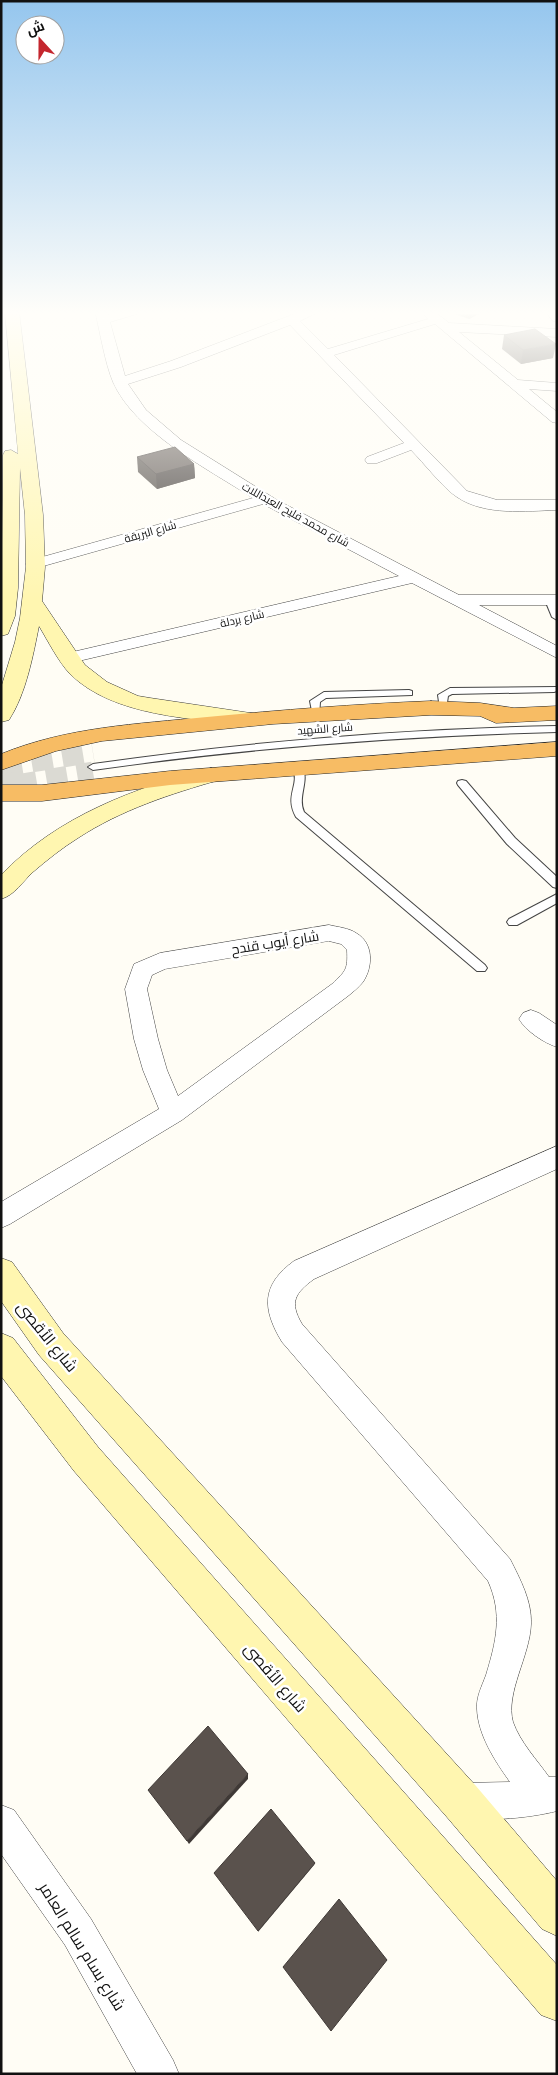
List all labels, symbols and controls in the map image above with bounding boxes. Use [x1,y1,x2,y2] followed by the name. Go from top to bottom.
[15,15,65,65] north arrow
[23,15,47,39] text: ش
[239,478,353,551] street label: شارع محمد فليح العبداللات
[122,516,178,547] street label: شارع البريقة
[218,606,266,631] street label: شارع بردلة
[297,719,353,738] street label: شارع الشهيد
[230,926,320,958] street label: شارع أيوب قندح
[11,1296,83,1377] street label: شارع الأقصى
[239,1638,312,1717] street label: شارع الأقصى
[33,1877,131,2015] street label: شارع بسام سالم العامر

